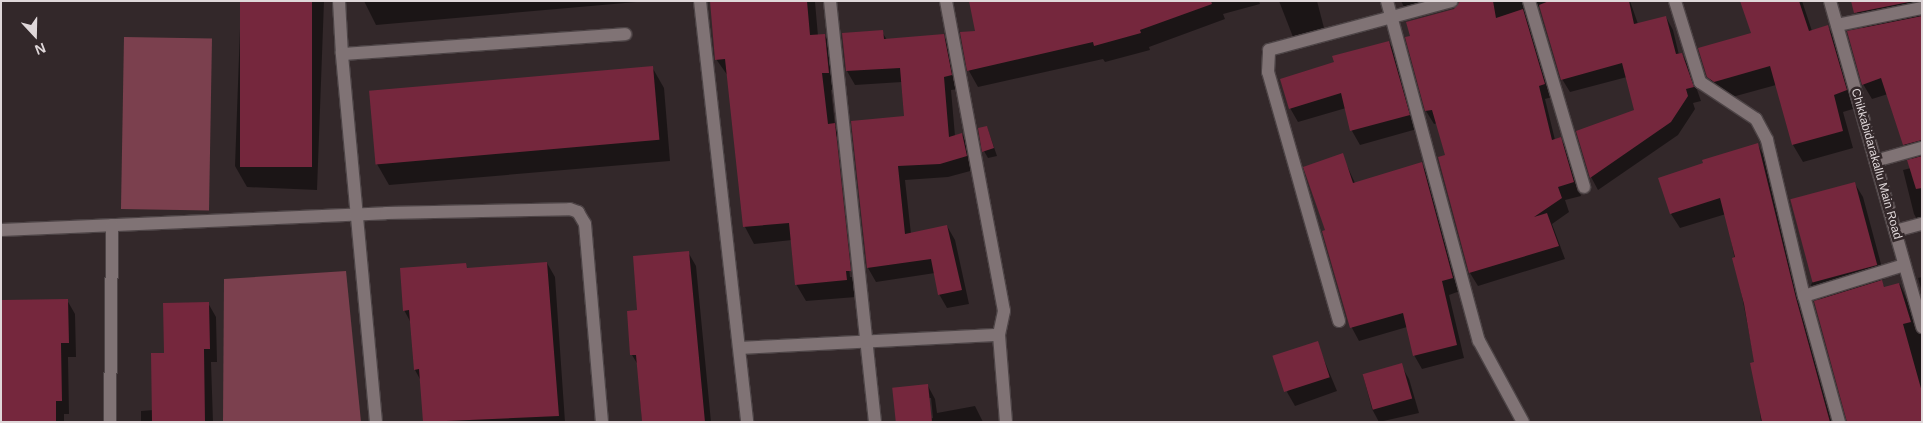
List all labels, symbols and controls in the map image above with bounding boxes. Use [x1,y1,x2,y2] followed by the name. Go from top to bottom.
[10,10,60,60] north arrow
[33,40,48,58] text: N
[1848,87,1904,241] street label: Chikkabidarakallu Main Road

